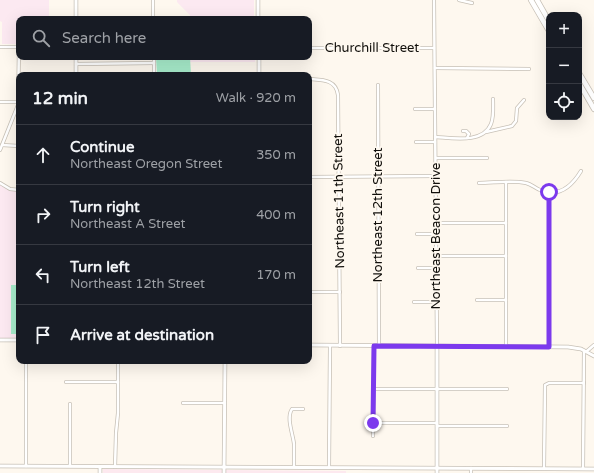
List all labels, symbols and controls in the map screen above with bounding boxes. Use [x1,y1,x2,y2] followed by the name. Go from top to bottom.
[546,12,582,120] map controls
[546,12,582,48] button: +
[16,16,312,60] search box
[30,27,52,49] icon: search
[62,29,146,47] text: Search here
[325,40,419,56] street label: Churchill Street
[546,48,582,84] button: −
[546,84,582,120] button: locate
[32,88,88,109] text: 12 min
[216,90,296,106] text: Walk · 920 m
[330,133,348,269] street label: Northeast 11th Street
[70,138,134,156] text: Continue
[32,144,54,166] icon: ahead
[256,147,296,163] text: 350 m
[370,147,386,282] street label: Northeast 12th Street
[70,156,222,172] text: Northeast Oregon Street
[428,163,444,309] street label: Northeast Beacon Drive
[540,183,558,201] route start
[70,198,140,216] text: Turn right
[32,204,54,226] icon: right
[256,207,296,223] text: 400 m
[70,216,185,232] text: Northeast A Street
[70,258,130,276] text: Turn left
[32,264,54,286] icon: left
[256,267,296,283] text: 170 m
[70,276,205,292] text: Northeast 12th Street
[32,324,54,346] icon: arrive
[70,326,214,344] text: Arrive at destination
[364,414,382,432] route end

